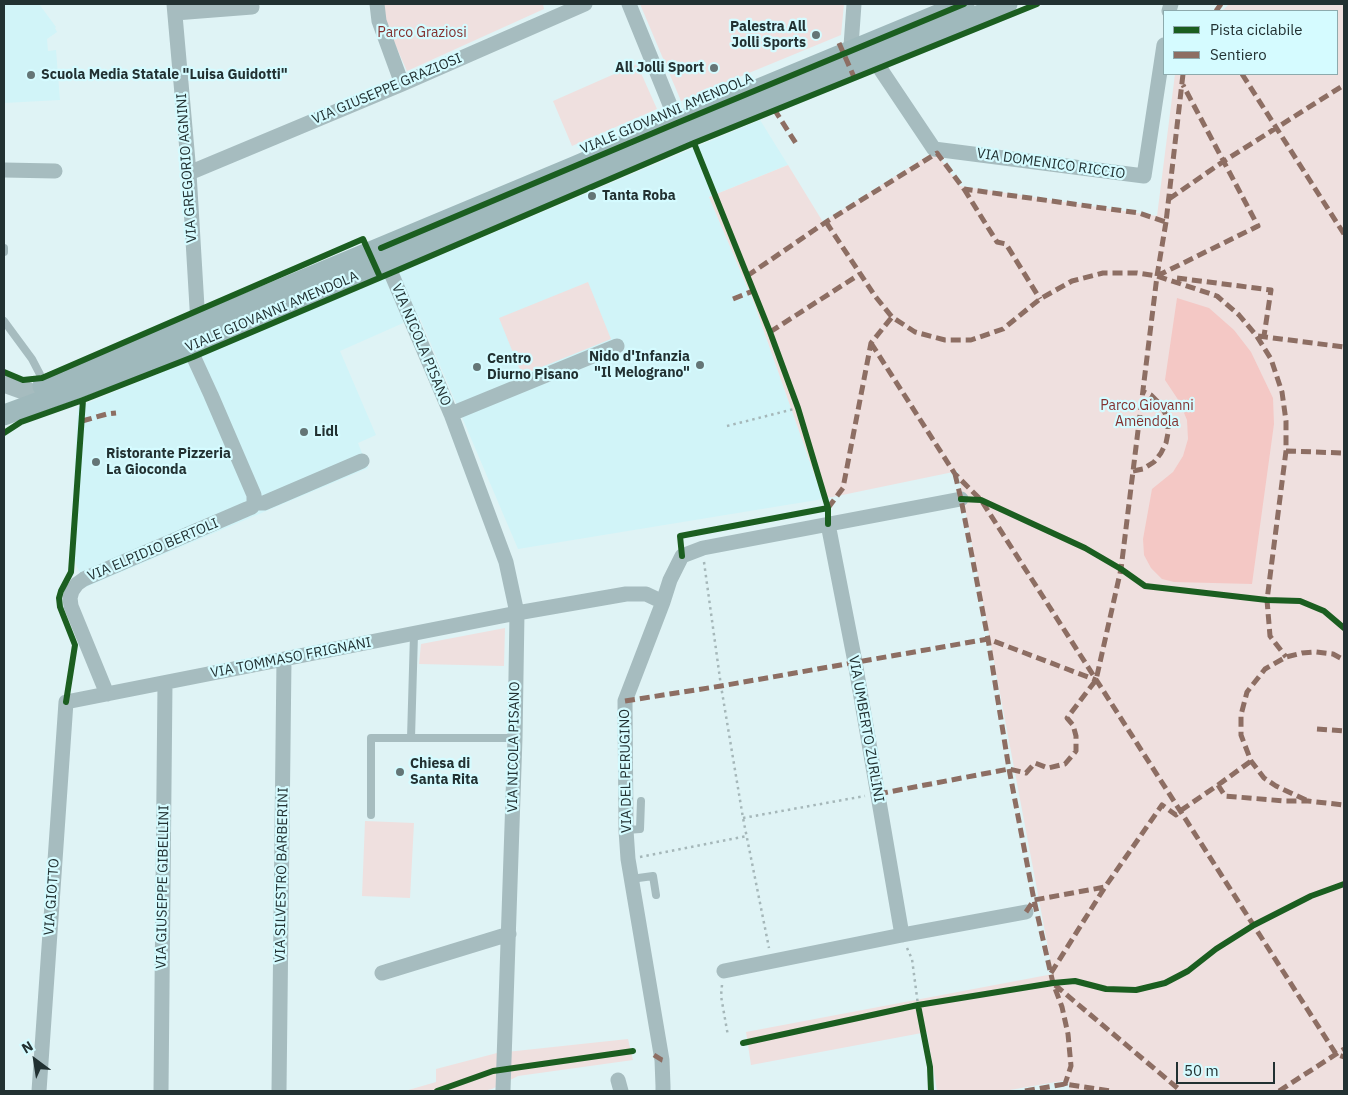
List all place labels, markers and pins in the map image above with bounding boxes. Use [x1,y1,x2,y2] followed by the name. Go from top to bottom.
[730,19,806,52] place label: Palestra All Jolli Sports
[810,29,822,41] marker: Palestra All Jolli Sports
[615,60,704,76] place label: All Jolli Sport
[708,62,720,74] marker: All Jolli Sport
[41,67,288,83] place label: Scuola Media Statale "Luisa Guidotti"
[25,69,37,81] marker: Scuola Media Statale "Luisa Guidotti"
[602,188,676,204] place label: Tanta Roba
[586,190,598,202] marker: Tanta Roba
[589,349,690,382] place label: Nido d'Infanzia "Il Melograno"
[487,351,579,384] place label: Centro Diurno Pisano
[694,359,706,371] marker: Nido d'Infanzia "Il Melograno"
[471,361,483,373] marker: Centro Diurno Pisano
[314,424,338,440] place label: Lidl
[298,426,310,438] marker: Lidl
[106,446,231,478] place label: Ristorante Pizzeria La Gioconda
[90,456,102,468] marker: Ristorante Pizzeria La Gioconda
[410,756,478,789] place label: Chiesa di Santa Rita
[394,766,406,778] marker: Chiesa di Santa Rita

